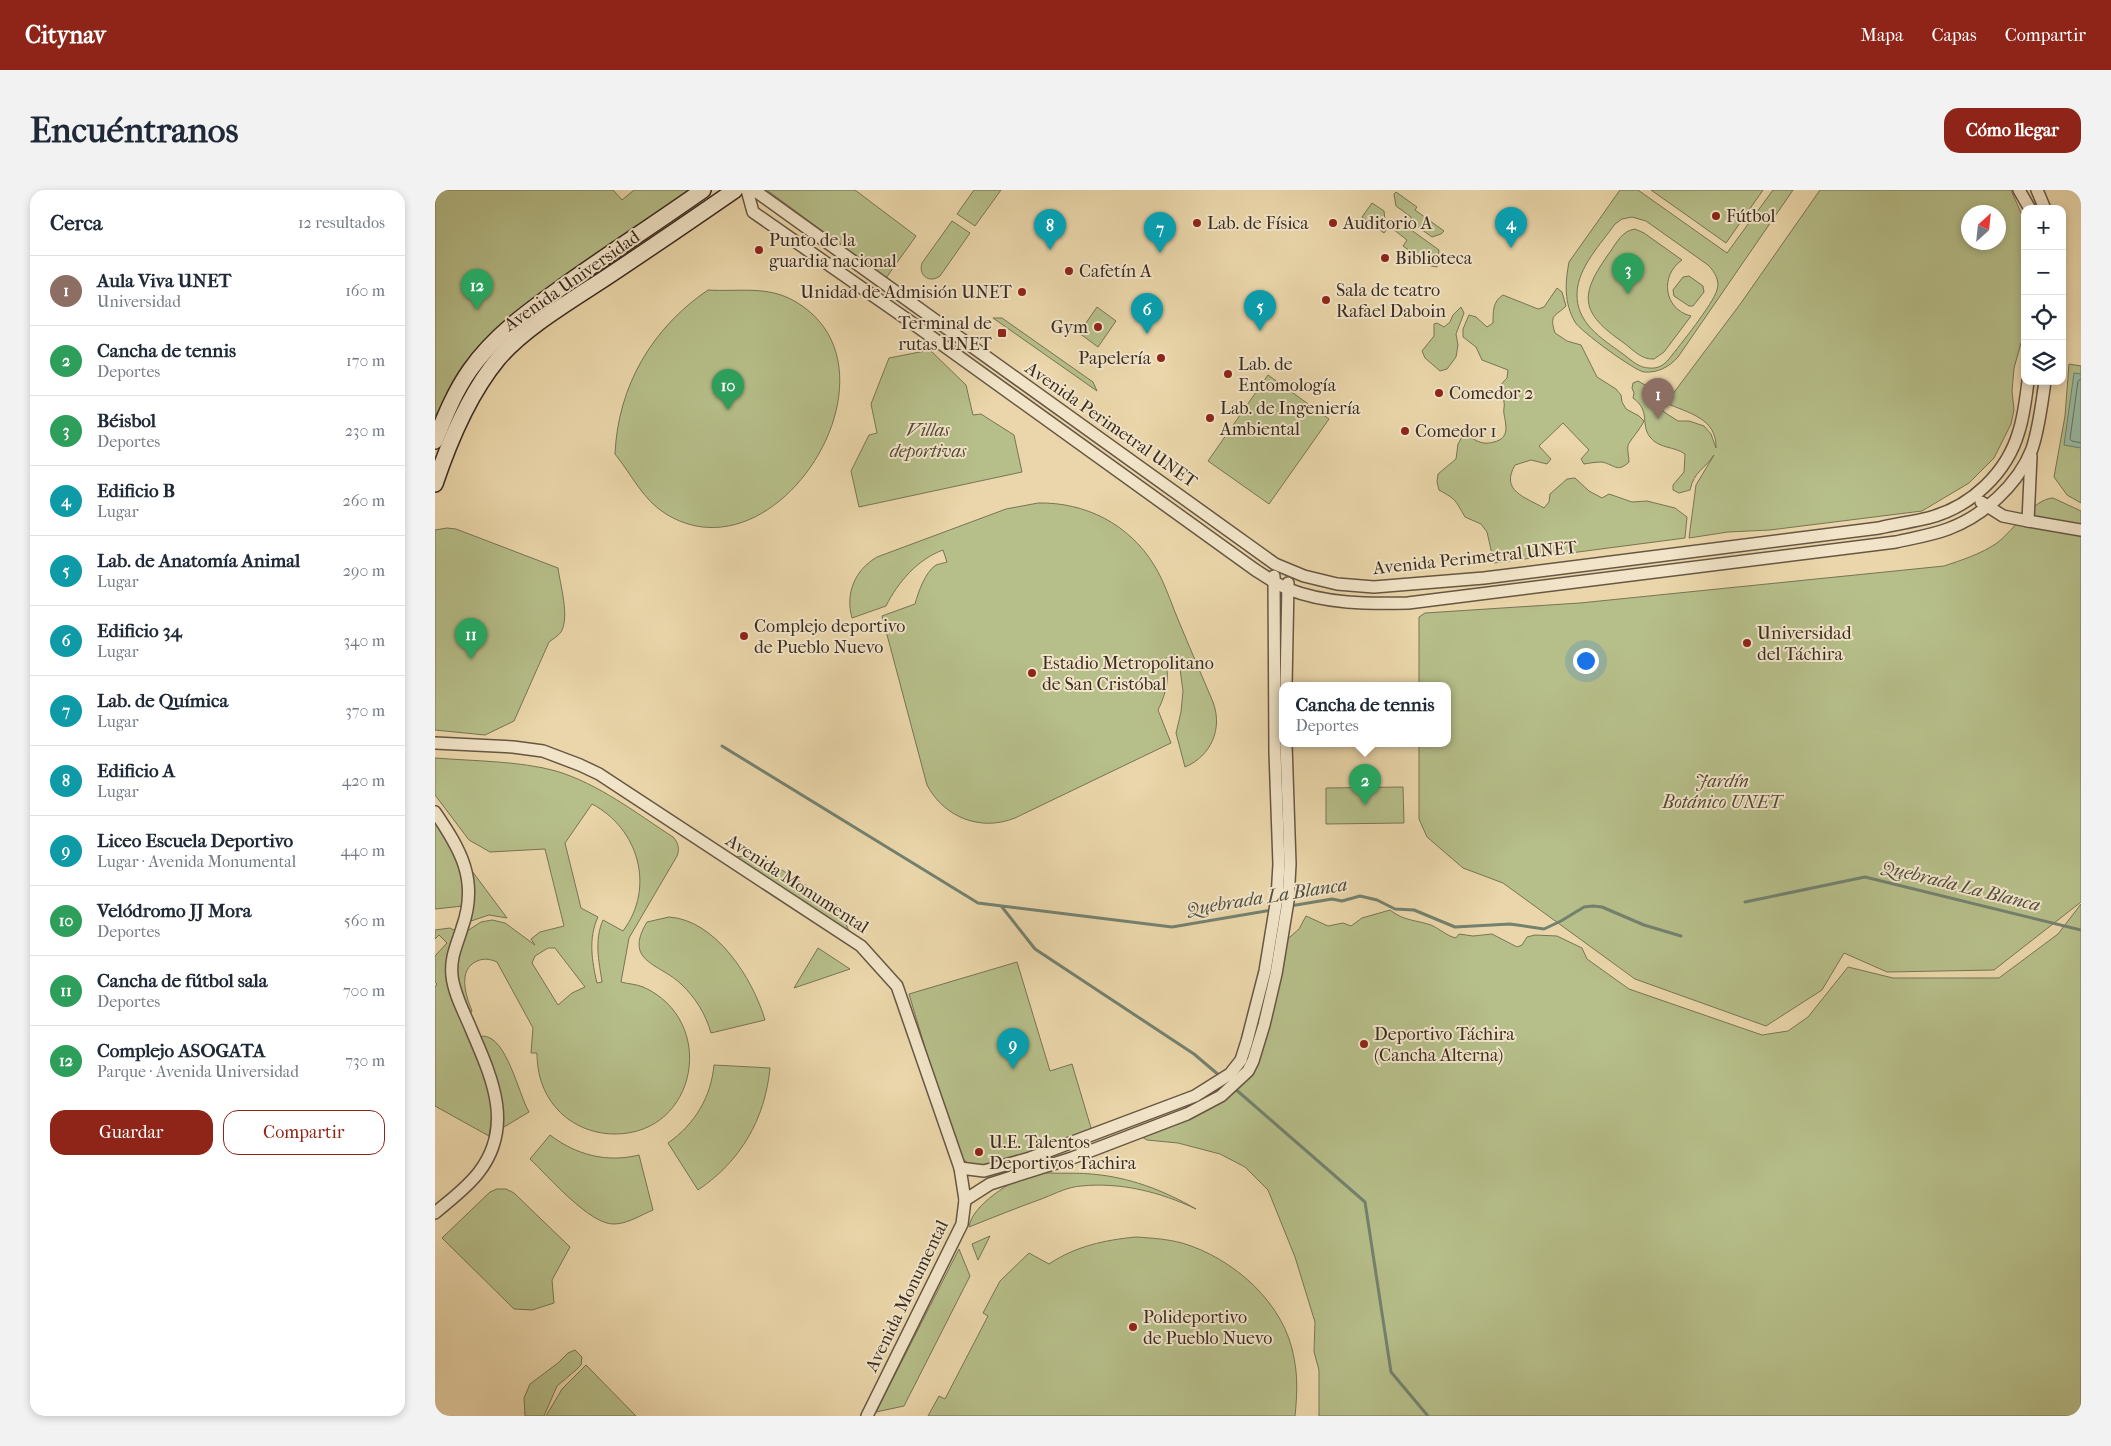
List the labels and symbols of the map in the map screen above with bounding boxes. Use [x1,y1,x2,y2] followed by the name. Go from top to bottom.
[1961,205,2006,250] north arrow
[1726,206,1776,227] place label: Fútbol
[1495,207,1527,248] pin: 4
[1034,209,1066,250] pin: 8
[1710,210,1722,222] marker: Fútbol
[1144,212,1176,253] pin: 7
[1207,213,1309,234] place label: Lab. de Física
[1342,213,1433,234] place label: Auditorio A
[1191,217,1203,229] marker: Lab. de Física
[1327,217,1339,229] marker: Auditorio A
[499,226,644,336] street label: Avenida Universidad
[769,230,897,272] place label: Punto de la guardia nacional
[753,244,765,256] marker: Punto de la guardia nacional
[1395,248,1473,269] place label: Biblioteca
[1379,252,1391,264] marker: Biblioteca
[1612,253,1644,294] pin: 3
[1079,261,1152,282] place label: Cafetín A
[1063,265,1075,277] marker: Cafetín A
[461,269,493,310] pin: 12
[1336,280,1446,322] place label: Sala de teatro Rafael Daboin
[800,282,1013,303] place label: Unidad de Admisión UNET
[1016,286,1028,298] marker: Unidad de Admisión UNET
[1244,290,1276,331] pin: 5
[1131,293,1163,334] pin: 6
[1320,294,1332,306] marker: Sala de teatro Rafael Daboin
[898,313,993,355] place label: Terminal de rutas UNET
[1051,317,1088,338] place label: Gym
[1092,321,1104,333] marker: Gym
[996,327,1008,339] marker: Terminal de rutas UNET
[1078,348,1152,369] place label: Papelería
[1155,352,1167,364] marker: Papelería
[1238,354,1337,396] place label: Lab. de Entomología
[1020,357,1202,493] street label: Avenida Perimetral UNET
[1222,368,1234,380] marker: Lab. de Entomología
[712,369,744,410] pin: 10
[1642,378,1674,419] pin: 1
[1449,383,1534,404] place label: Comedor 2
[1433,387,1445,399] marker: Comedor 2
[1219,398,1361,440] place label: Lab. de Ingeniería Ambiental
[1204,412,1216,424] marker: Lab. de Ingeniería Ambiental
[890,420,967,462] park label: Villas deportivas
[1415,421,1497,442] place label: Comedor 1
[1399,425,1411,437] marker: Comedor 1
[1371,537,1579,579] street label: Avenida Perimetral UNET
[754,616,905,658] place label: Complejo deportivo de Pueblo Nuevo
[455,618,487,659] pin: 11
[1757,623,1852,665] place label: Universidad del Táchira
[738,630,750,642] marker: Complejo deportivo de Pueblo Nuevo
[1741,637,1753,649] marker: Universidad del Táchira
[1573,648,1599,674] your location
[1042,653,1214,695] place label: Estadio Metropolitano de San Cristóbal
[1026,667,1038,679] marker: Estadio Metropolitano de San Cristóbal
[1349,764,1381,805] pin: 2
[1661,771,1785,813] park label: Jardín Botánico UNET
[721,829,872,938] street label: Avenida Monumental
[1879,855,2042,916] water label: Quebrada La Blanca
[1184,873,1349,921] water label: Quebrada La Blanca
[1374,1024,1515,1066] place label: Deportivo Táchira (Cancha Alterna)
[997,1028,1029,1069] pin: 9
[1358,1038,1370,1050] marker: Deportivo Táchira (Cancha Alterna)
[989,1132,1137,1174] place label: U.E. Talentos Deportivos Tachira
[973,1146,985,1158] marker: U.E. Talentos Deportivos Tachira
[861,1217,953,1376] street label: Avenida Monumental
[1143,1307,1272,1349] place label: Polideportivo de Pueblo Nuevo
[1127,1321,1139,1333] marker: Polideportivo de Pueblo Nuevo

